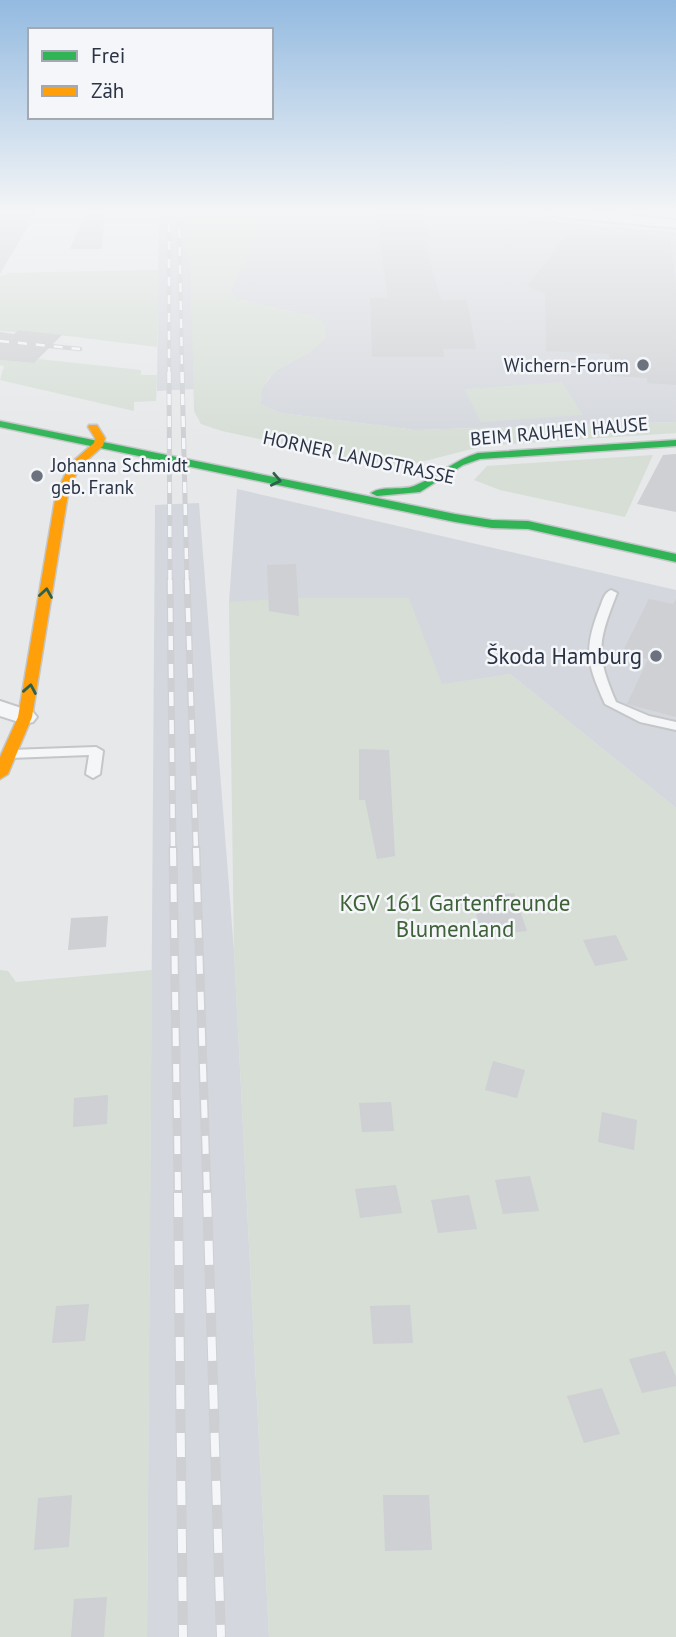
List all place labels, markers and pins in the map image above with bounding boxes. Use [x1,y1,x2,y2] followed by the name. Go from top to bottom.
[504,353,629,377] place label: Wichern-Forum
[635,357,651,373] marker: Wichern-Forum
[50,453,189,499] place label: Johanna Schmidt geb. Frank
[29,468,45,484] marker: Johanna Schmidt geb. Frank
[486,641,642,670] place label: Škoda Hamburg
[648,648,664,664] marker: Škoda Hamburg

